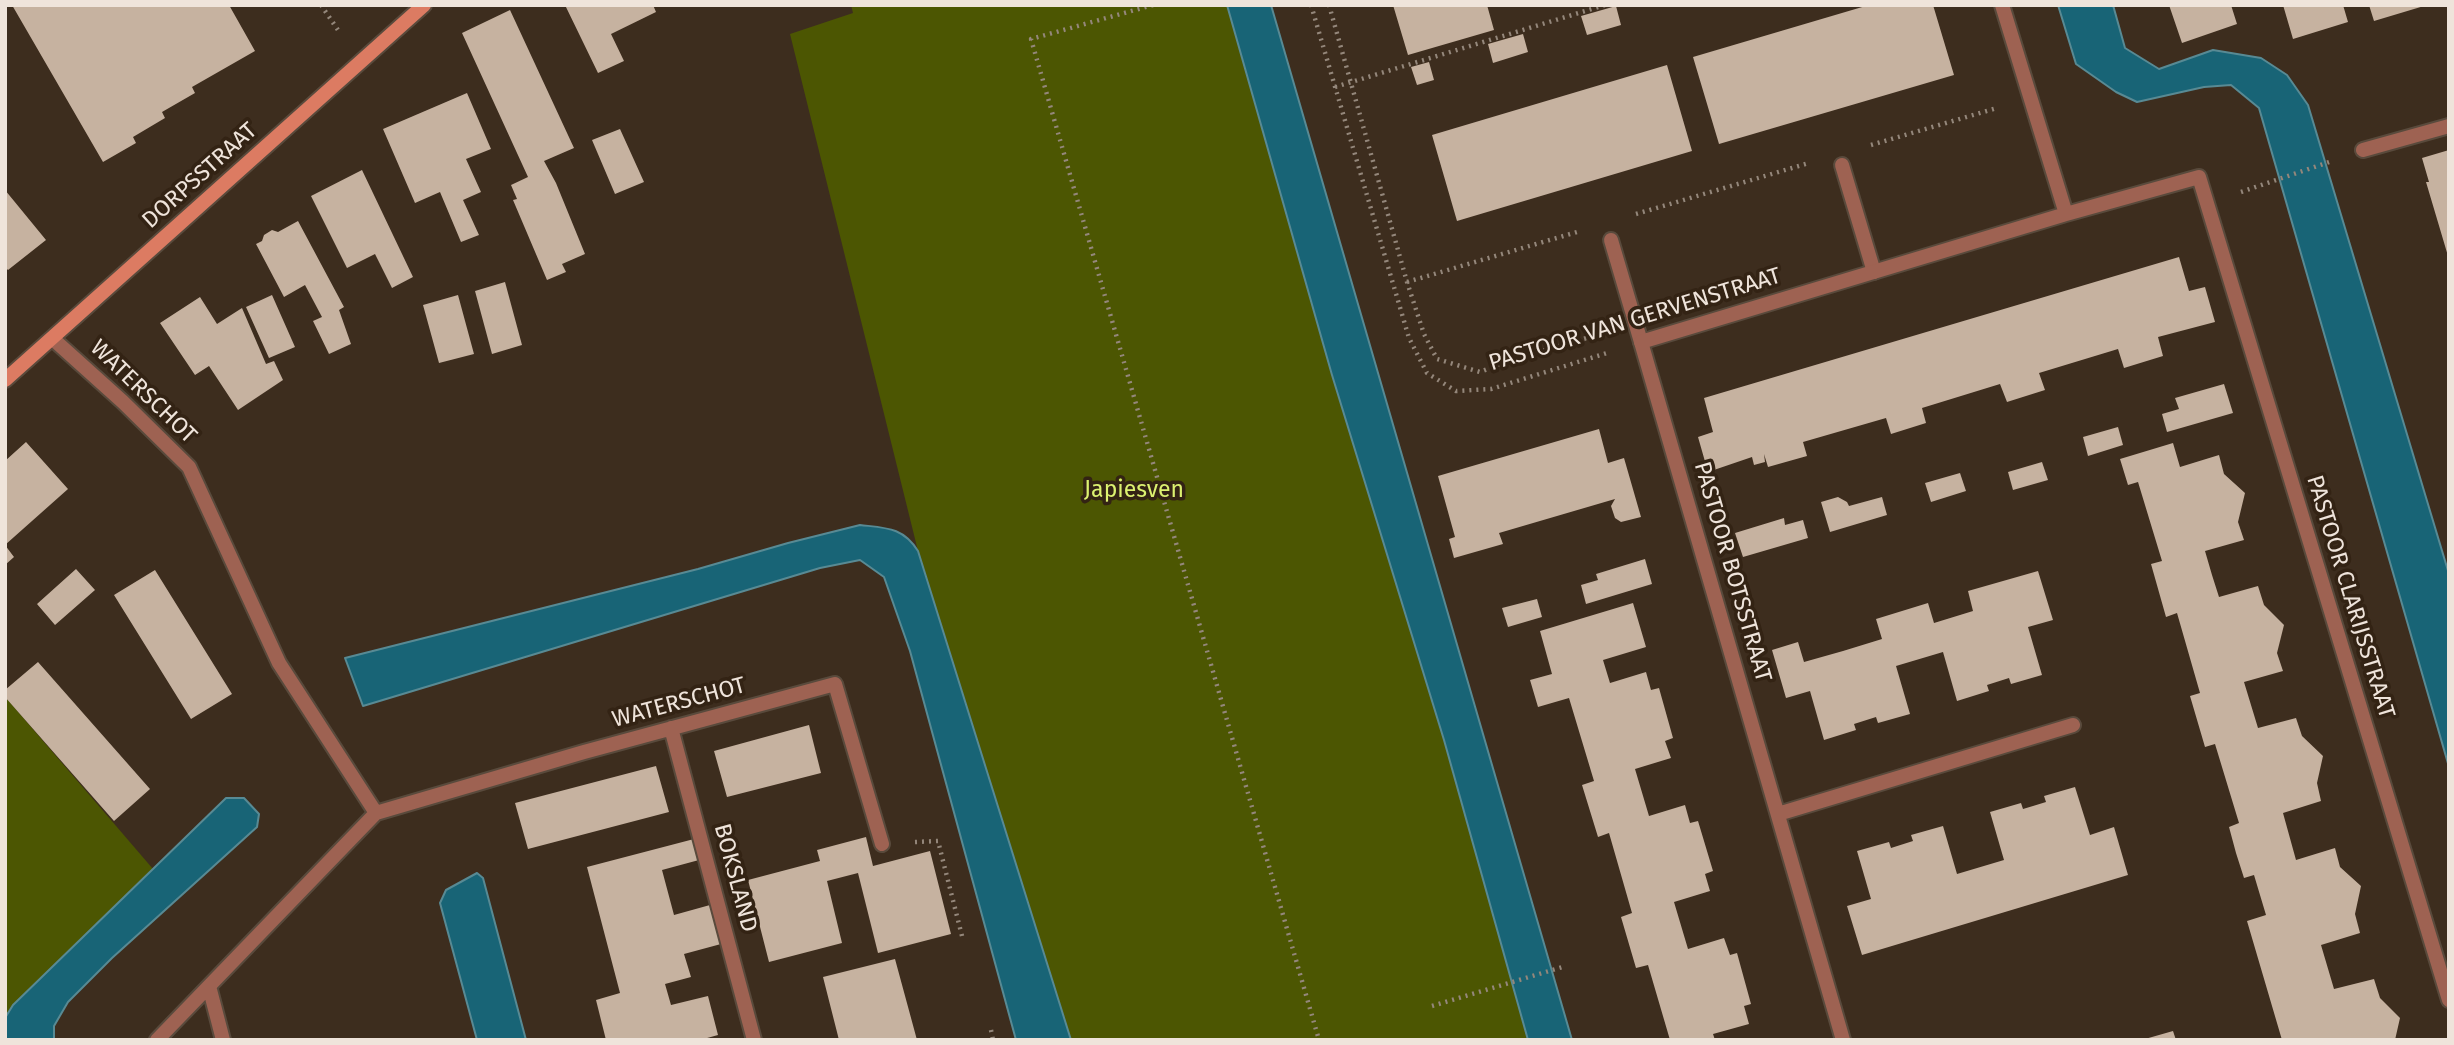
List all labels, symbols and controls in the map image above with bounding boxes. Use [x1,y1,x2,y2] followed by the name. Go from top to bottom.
[137,117,263,235] street label: DORPSSTRAAT
[1486,262,1784,378] street label: PASTOOR VAN GERVENSTRAAT
[84,334,202,450] street label: WATERSCHOT
[1687,459,1777,685] street label: PASTOOR BOTSSTRAAT
[2300,472,2400,722] street label: PASTOOR CLARIJSSTRAAT
[1084,477,1184,505] park label: Japiesven
[609,672,749,734] street label: WATERSCHOT
[707,821,763,935] street label: BOKSLAND

